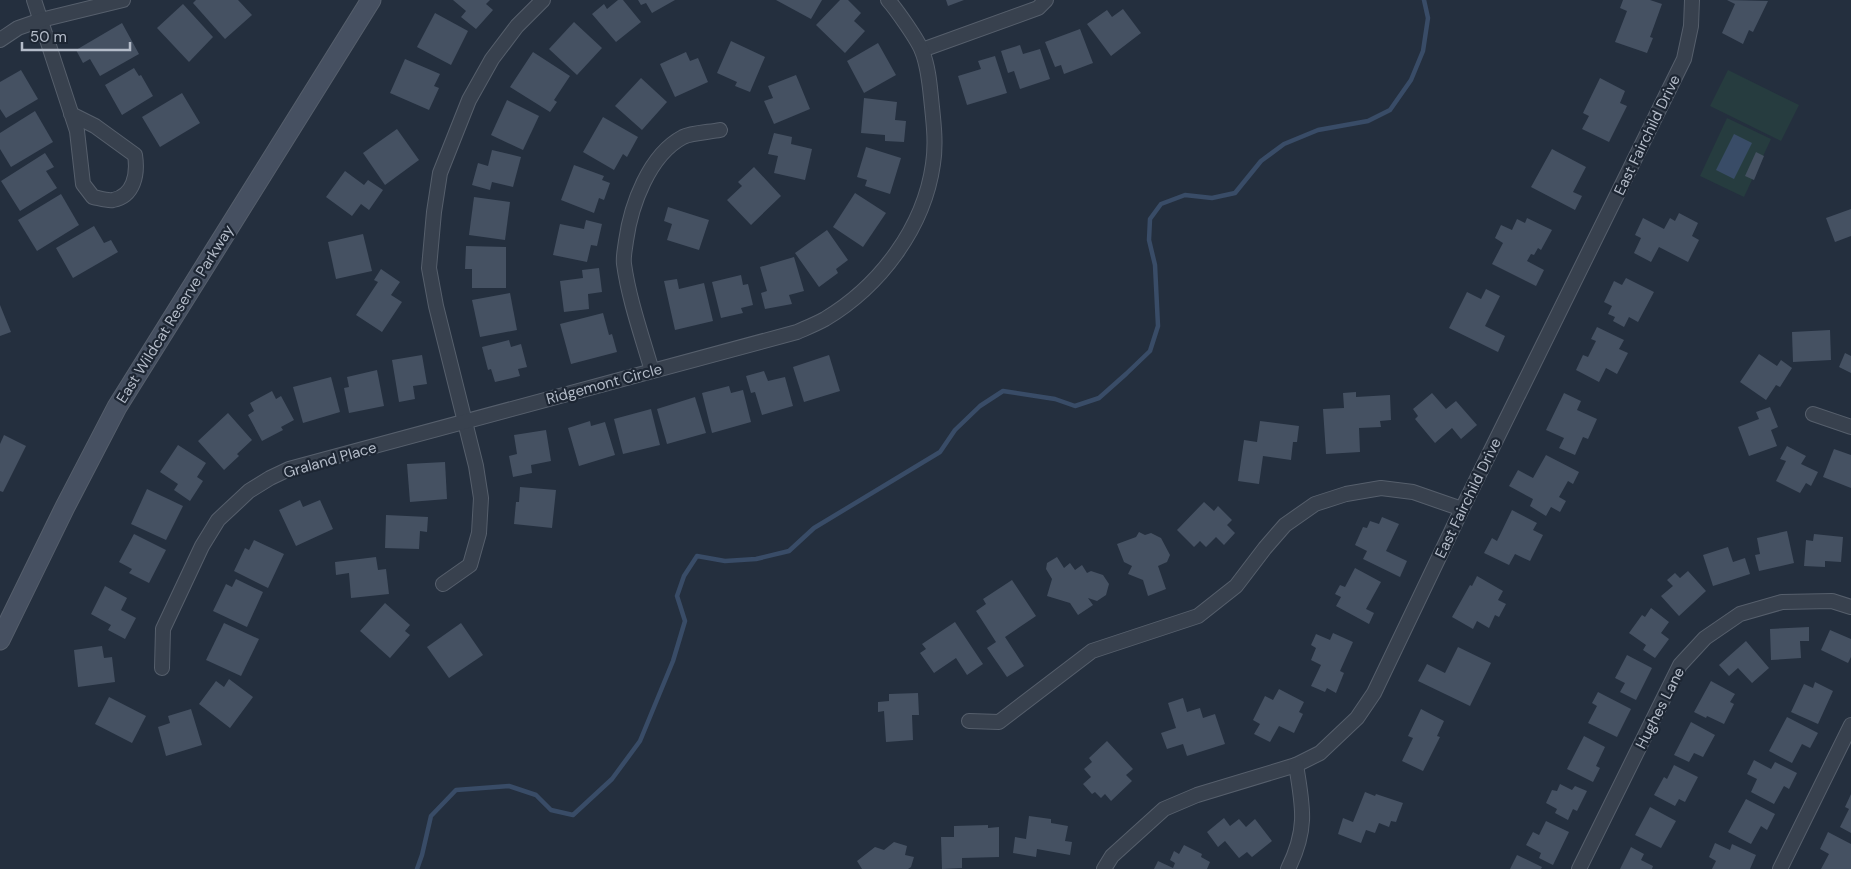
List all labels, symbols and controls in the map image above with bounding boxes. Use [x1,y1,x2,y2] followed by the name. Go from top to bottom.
[22,20,130,52] scale bar
[30,27,67,47] text: 50 m
[1609,72,1685,198] street label: East Fairchild Drive
[112,221,239,407] street label: East Wildcat Reserve Parkway
[544,359,664,409] street label: Ridgemont Circle
[1430,435,1506,561] street label: East Fairchild Drive
[281,437,379,483] street label: Graland Place
[1631,664,1689,752] street label: Hughes Lane

